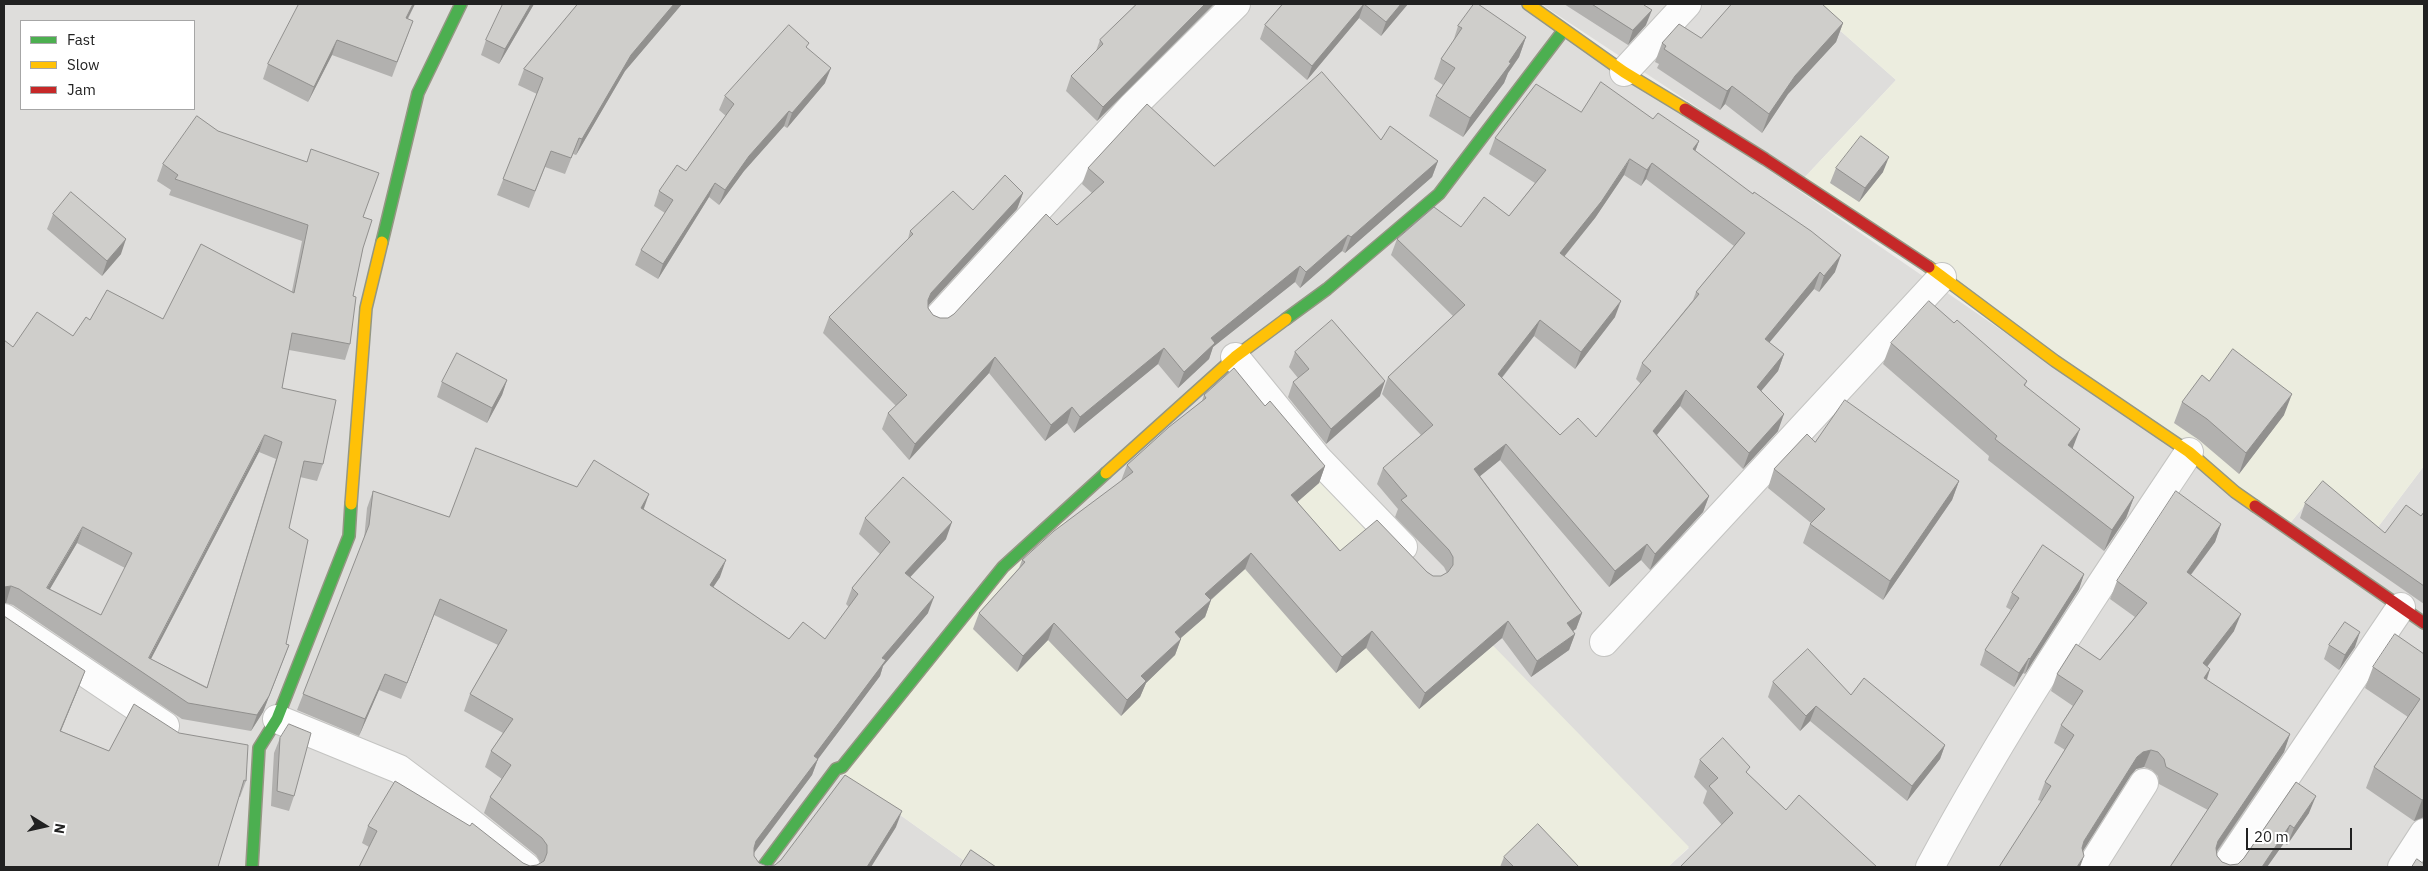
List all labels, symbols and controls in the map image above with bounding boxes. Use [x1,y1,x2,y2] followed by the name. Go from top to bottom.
[20,20,195,110] legend
[67,30,95,49] text: Fast
[67,55,100,74] text: Slow
[67,80,96,99] text: Jam
[20,801,70,851] north arrow
[2248,818,2354,850] scale bar
[50,822,70,835] text: N
[2254,827,2289,846] text: 20 m

